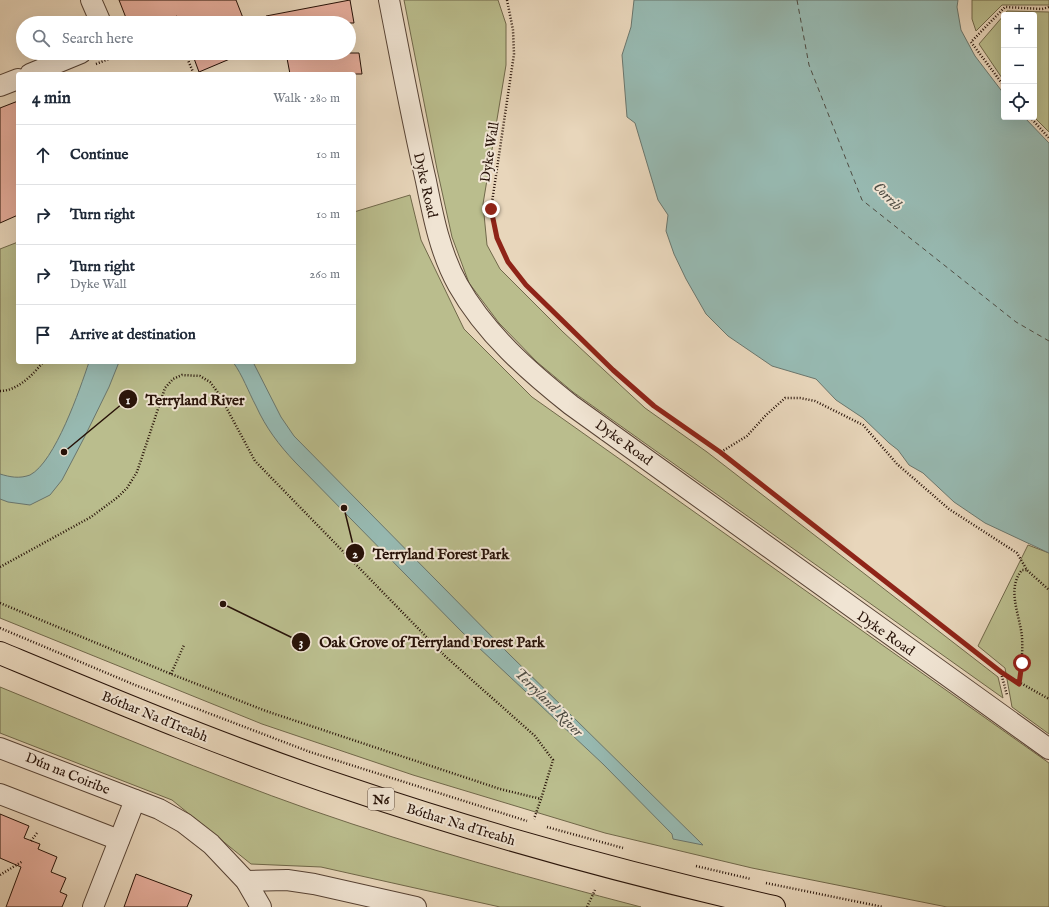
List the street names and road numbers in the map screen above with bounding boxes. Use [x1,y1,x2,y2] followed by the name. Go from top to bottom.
[476,120,504,184] street label: Dyke Wall
[409,151,441,220] street label: Dyke Road
[591,416,656,470] street label: Dyke Road
[853,607,918,661] street label: Dyke Road
[99,687,211,747] street label: Bóthar Na dTreabh
[23,749,113,799] street label: Dún na Coiribe
[368,788,394,810] road number: N6
[404,800,518,850] street label: Bóthar Na dTreabh

